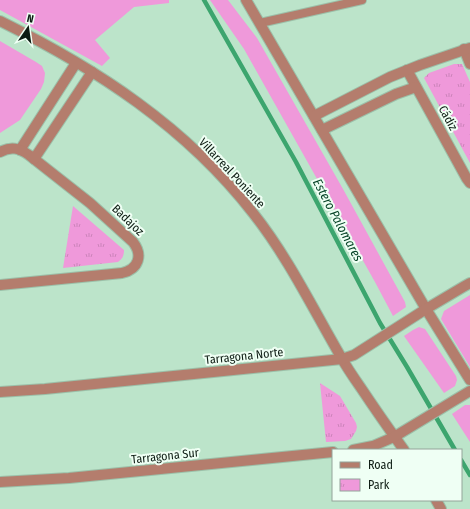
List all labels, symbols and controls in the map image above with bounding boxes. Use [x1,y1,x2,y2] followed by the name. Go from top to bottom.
[8,8,48,48] north arrow
[25,12,35,26] text: N
[436,103,461,133] street label: Cádiz
[196,135,268,211] street label: Villarreal Poniente
[310,176,366,264] water label: Estero Palomares
[109,202,147,239] street label: Badajoz
[204,345,284,367] street label: Tarragona Norte
[131,445,200,467] street label: Tarragona Sur
[332,449,462,501] legend
[368,458,393,472] text: Road
[368,478,390,492] text: Park

